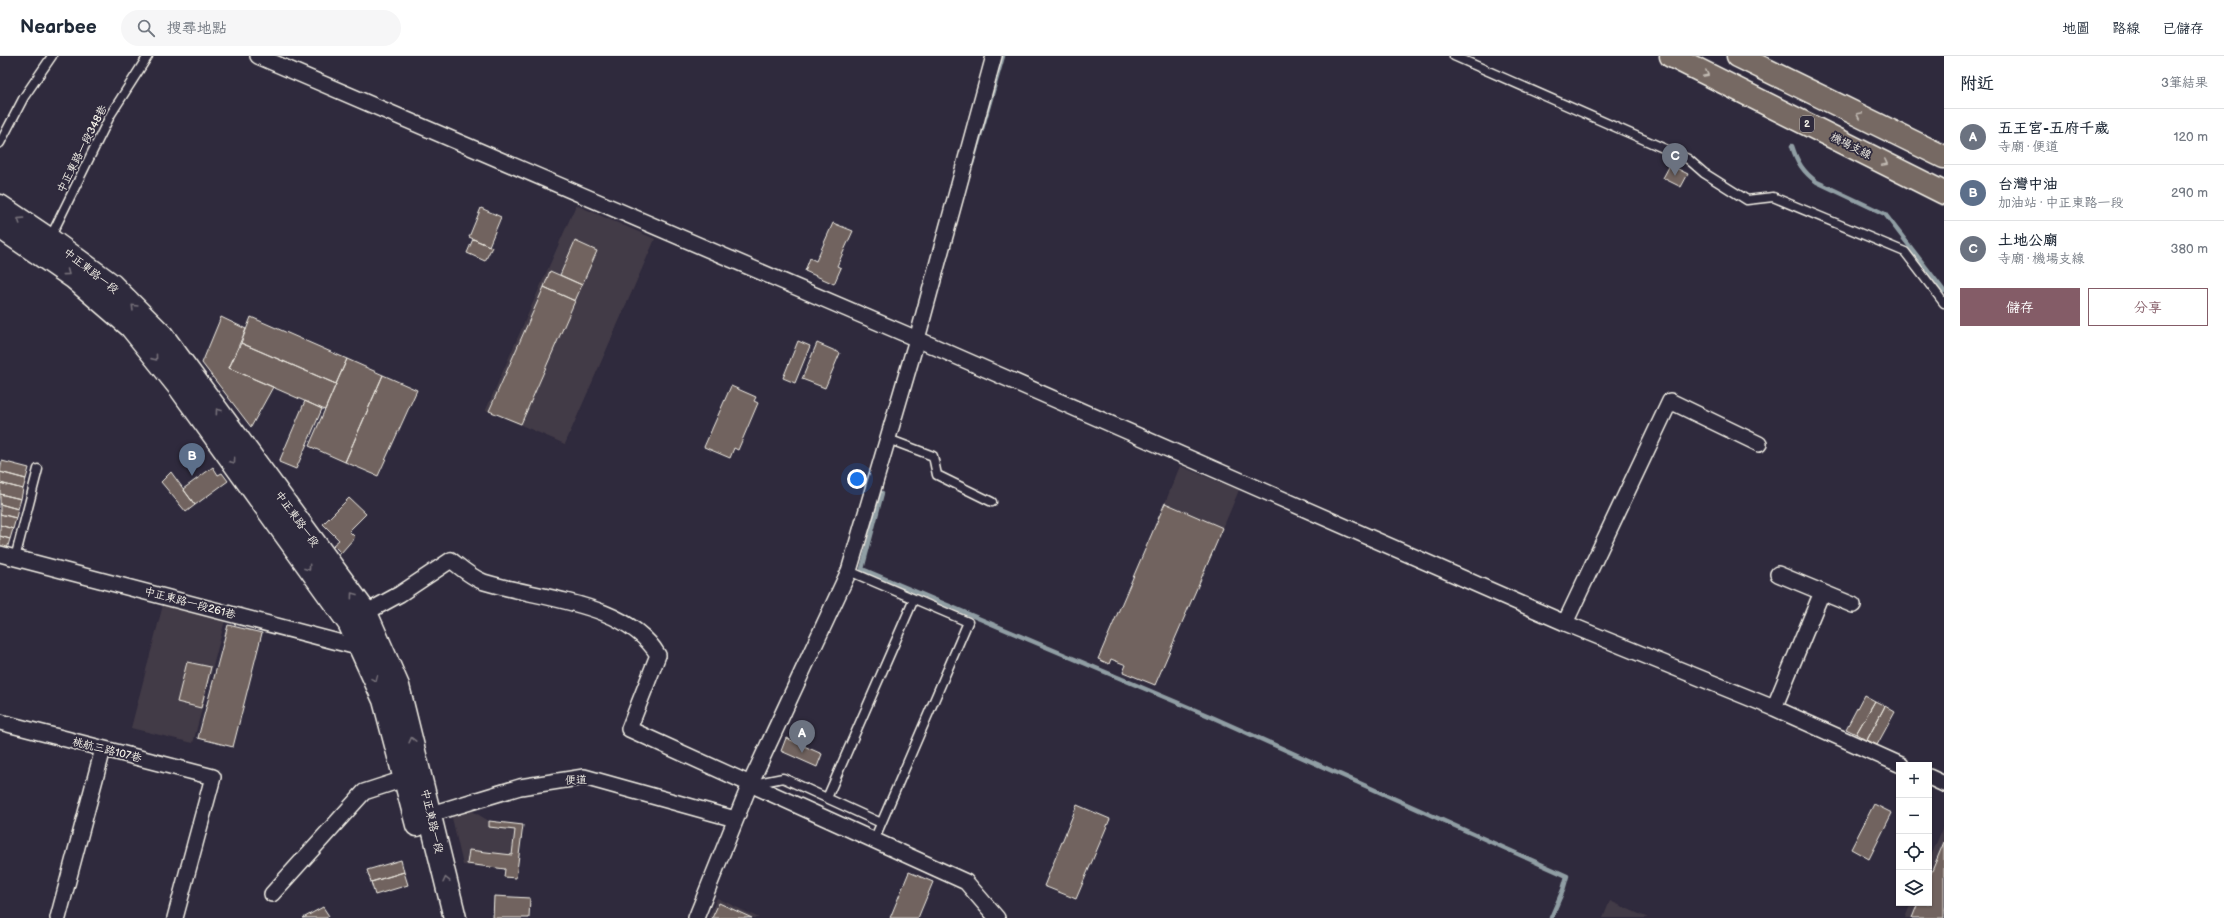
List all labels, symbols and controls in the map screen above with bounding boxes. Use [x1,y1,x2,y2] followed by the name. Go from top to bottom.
[121,10,401,46] search box
[20,16,97,39] text: Nearbee
[135,17,157,39] icon: search
[167,19,227,38] text: 搜尋地點
[2062,20,2090,37] text: 地圖
[2112,20,2140,37] text: 路線
[2162,20,2204,37] text: 已儲存
[1702,69,1709,76] one-way arrow
[1960,74,1994,94] text: 附近
[2161,75,2208,91] text: 3筆結果
[54,103,110,195] street label: 中正東路一段348巷
[1855,112,1863,120] one-way arrow
[1800,116,1814,132] road number: 2
[1998,119,2109,138] text: 五王宮-五府千歲
[1969,129,1977,145] text: A
[2173,129,2208,145] text: 120 m
[1828,130,1874,162] street label: 機場支線
[1998,139,2058,155] text: 寺廟 · 便道
[1662,143,1688,176] pin: C
[1881,158,1888,166] one-way arrow
[1998,175,2058,194] text: 台灣中油
[1968,185,1978,201] text: B
[2171,185,2208,201] text: 290 m
[1998,195,2123,211] text: 加油站 · 中正東路一段
[17,217,24,225] one-way arrow
[1998,231,2058,250] text: 土地公廟
[1968,241,1978,257] text: C
[2171,241,2208,257] text: 380 m
[61,246,121,296] street label: 中正東路一段
[1998,251,2084,267] text: 寺廟 · 機場支線
[62,268,69,275] one-way arrow
[1960,288,2080,326] button: 儲存
[2088,288,2208,326] button: 分享
[131,305,139,312] one-way arrow
[151,353,158,360] one-way arrow
[216,408,223,415] one-way arrow
[179,443,205,476] pin: B
[229,457,236,464] one-way arrow
[847,469,867,489] your location
[272,488,322,550] street label: 中正東路一段
[303,563,310,570] one-way arrow
[143,584,237,622] street label: 中正東路一段261巷
[350,592,357,599] one-way arrow
[370,675,378,682] one-way arrow
[789,720,815,753] pin: A
[71,735,143,765] street label: 桃航三路107巷
[408,737,417,744] one-way arrow
[1896,762,1932,906] map controls
[1896,762,1932,798] button: +
[565,773,587,787] street label: 便道
[418,787,446,855] street label: 中正東路一段
[1896,798,1932,834] button: −
[1896,834,1932,870] button: locate
[1896,870,1932,906] button: layers
[442,877,450,883] one-way arrow

